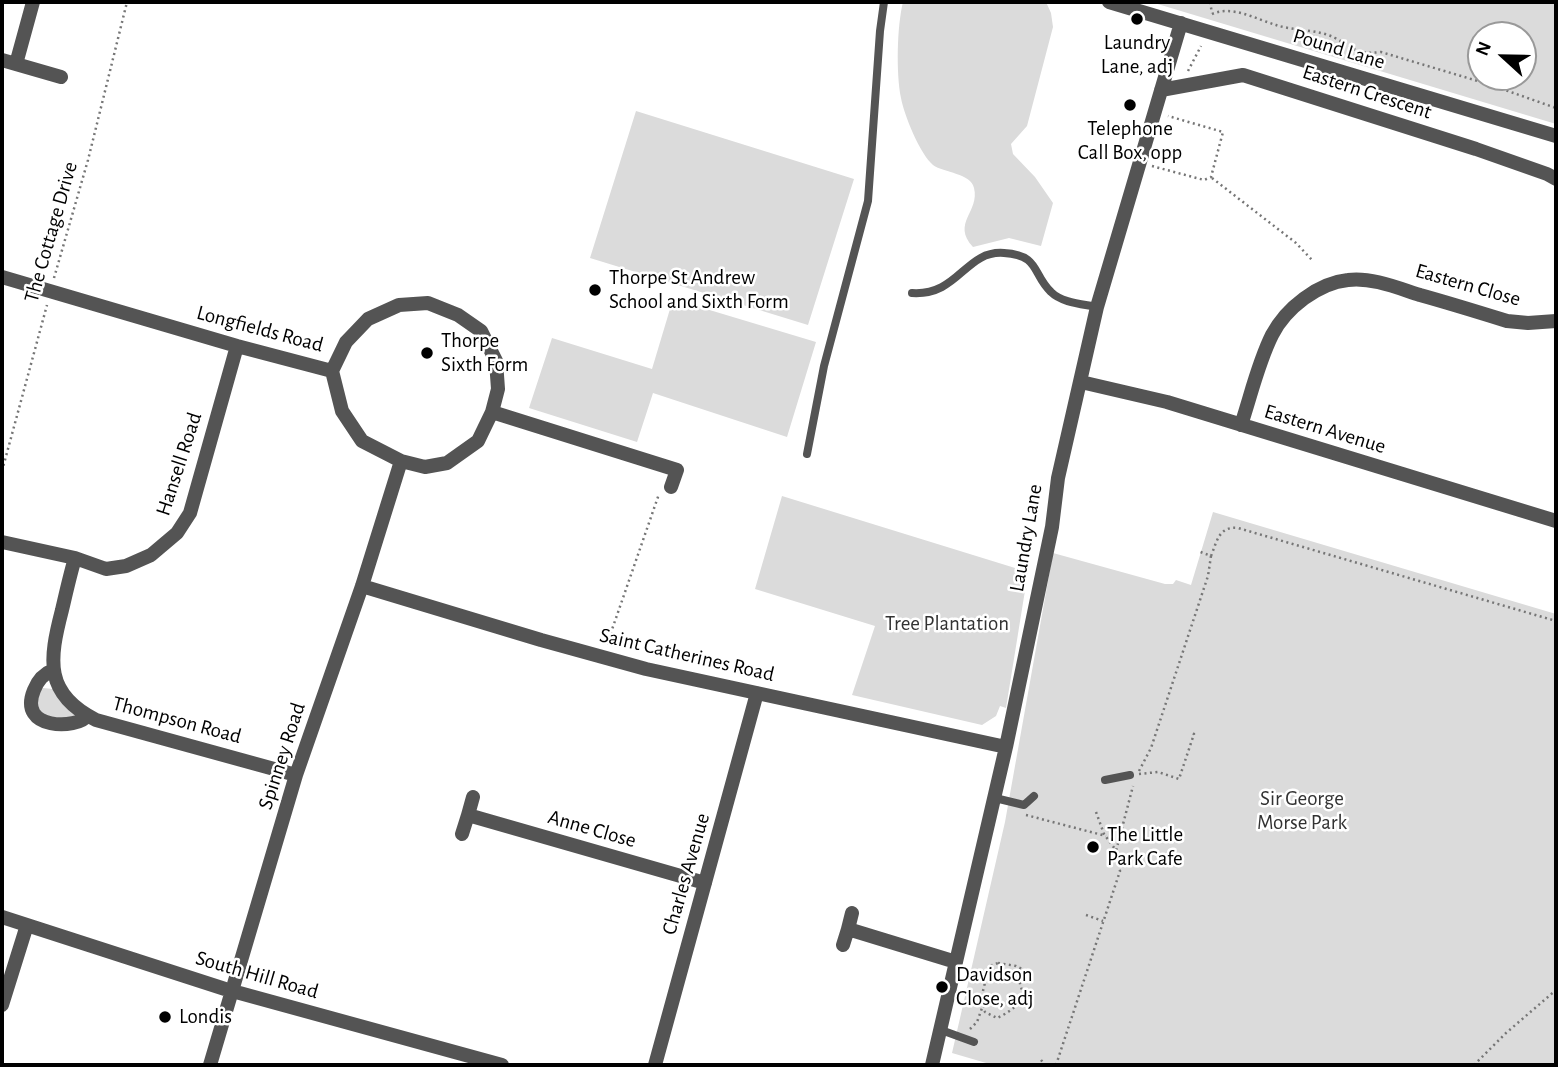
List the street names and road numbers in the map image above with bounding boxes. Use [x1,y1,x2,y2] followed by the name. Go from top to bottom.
[1290,23,1388,75] street label: Pound Lane
[1299,59,1435,125] street label: Eastern Crescent
[19,159,83,305] street label: The Cottage Drive
[1413,258,1523,312] street label: Eastern Close
[194,300,326,358] street label: Longfields Road
[1261,399,1389,459] street label: Eastern Avenue
[150,409,208,519] street label: Hansell Road
[1004,482,1048,594] street label: Laundry Lane
[597,623,777,687] street label: Saint Catherines Road
[110,691,244,749] street label: Thompson Road
[253,699,311,813] street label: Spinney Road
[545,804,639,854] street label: Anne Close
[657,810,715,938] street label: Charles Avenue
[193,945,321,1005] street label: South Hill Road

